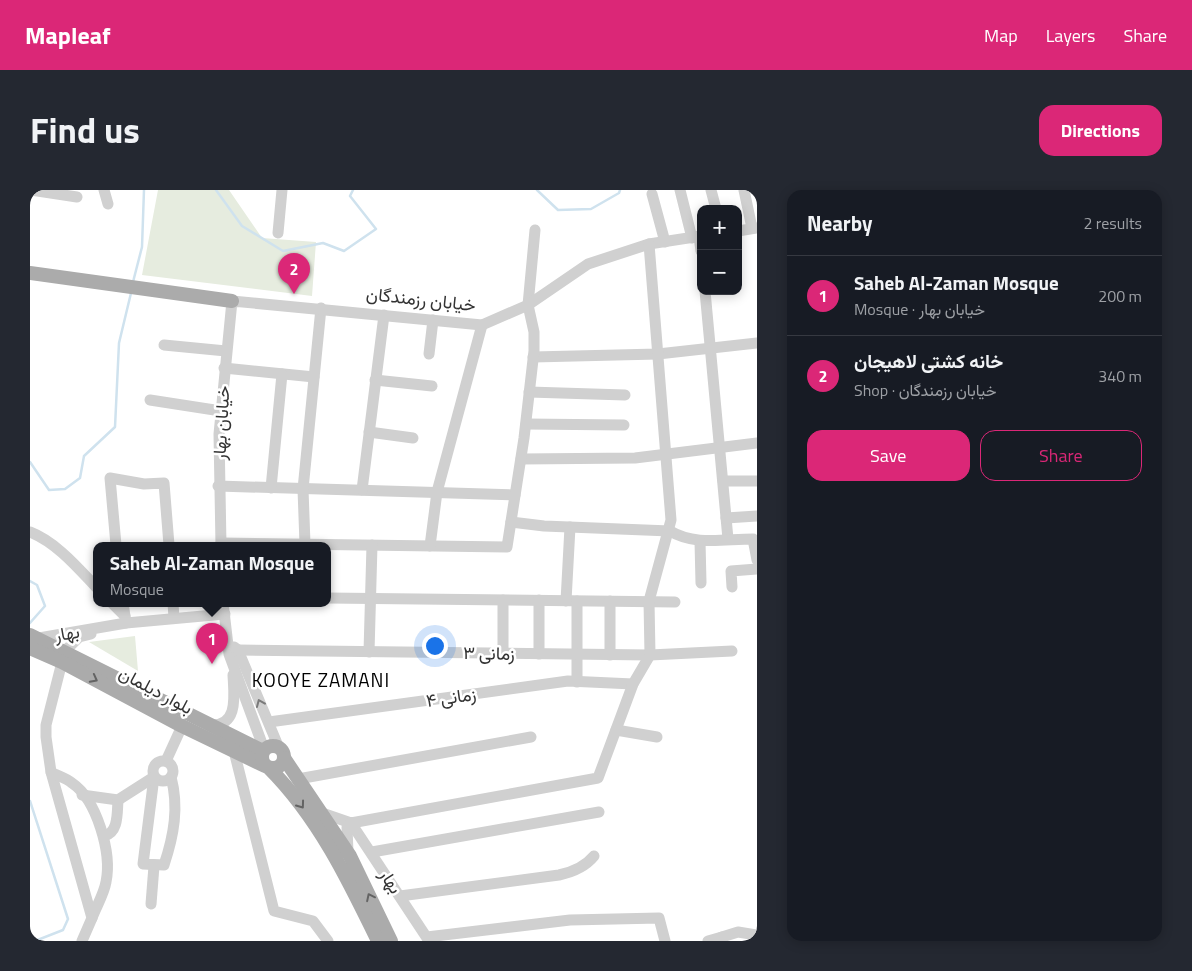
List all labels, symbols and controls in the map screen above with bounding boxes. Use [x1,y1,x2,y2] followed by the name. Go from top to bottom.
[25,17,110,53] text: Mapleaf
[984,22,1018,49] text: Map
[1046,22,1095,49] text: Layers
[1123,22,1167,49] text: Share
[30,103,140,157] text: Find us
[1039,105,1162,156] button: Directions
[697,205,742,295] map controls
[697,205,742,250] button: +
[807,207,872,239] text: Nearby
[1083,211,1142,235] text: 2 results
[697,250,742,295] button: −
[278,253,310,294] pin: 2
[854,268,1059,297] text: Saheb Al-Zaman Mosque
[365,280,477,318] street label: خیابان رزمندگان
[819,284,827,308] text: 1
[1098,284,1142,308] text: 200 m
[854,297,985,321] text: Mosque · خیابان بهار
[854,346,1003,375] text: خانه کشتی لاهیجان
[819,364,827,388] text: 2
[1098,364,1142,388] text: 340 m
[854,378,996,402] text: Shop · خیابان رزمندگان
[206,385,236,462] street label: خیابان بهار
[807,430,970,481] button: Save
[980,430,1142,481] button: Share
[93,542,331,607] popup
[110,548,314,577] text: Saheb Al-Zaman Mosque
[110,577,164,601] text: Mosque
[51,618,82,649] street label: بهار
[196,623,228,664] pin: 1
[422,633,448,659] your location
[463,639,515,667] street label: زمانی ۳
[114,659,198,721] street label: بلوار دیلمان
[252,665,390,694] district label: KOOYE ZAMANI
[88,673,97,683] one-way arrow
[424,680,478,714] street label: زمانی ۴
[256,699,267,708] one-way arrow
[295,799,304,808] one-way arrow
[372,862,409,899] street label: بهار
[366,893,376,902] one-way arrow

